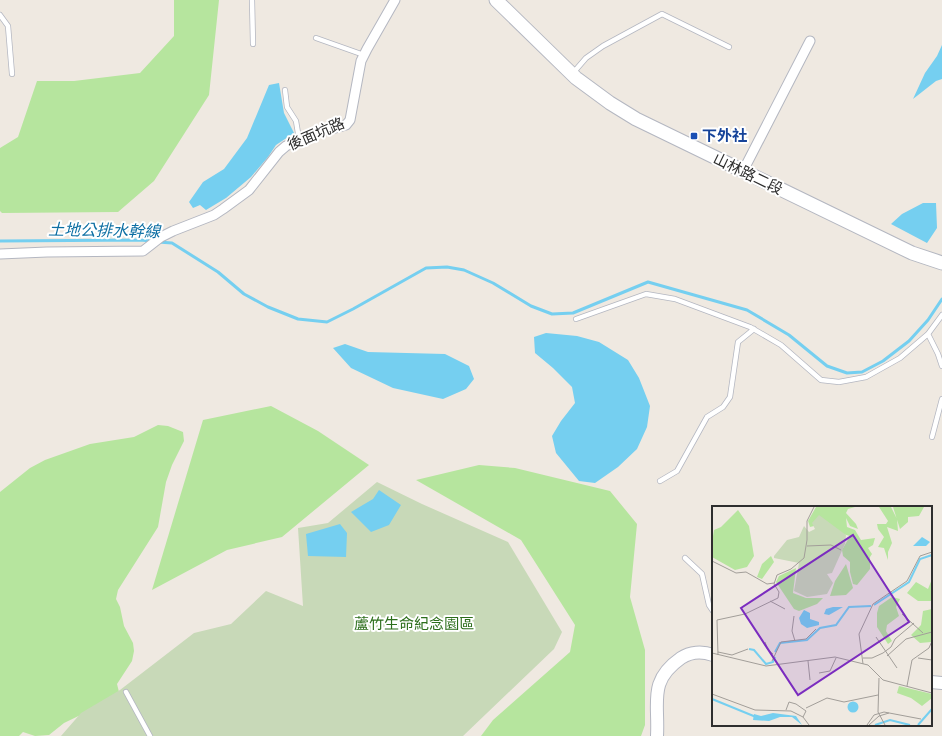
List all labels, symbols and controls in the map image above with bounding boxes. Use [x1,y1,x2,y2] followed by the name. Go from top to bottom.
[285,114,347,154] street label: 後面坑路
[702,127,747,145] place label: 下外社
[689,131,699,141] marker: 下外社
[710,149,786,199] street label: 山林路二段
[48,220,162,241] water label: 土地公排水幹線
[712,506,932,726] inset map
[354,615,474,633] park label: 蘆竹生命紀念園區

